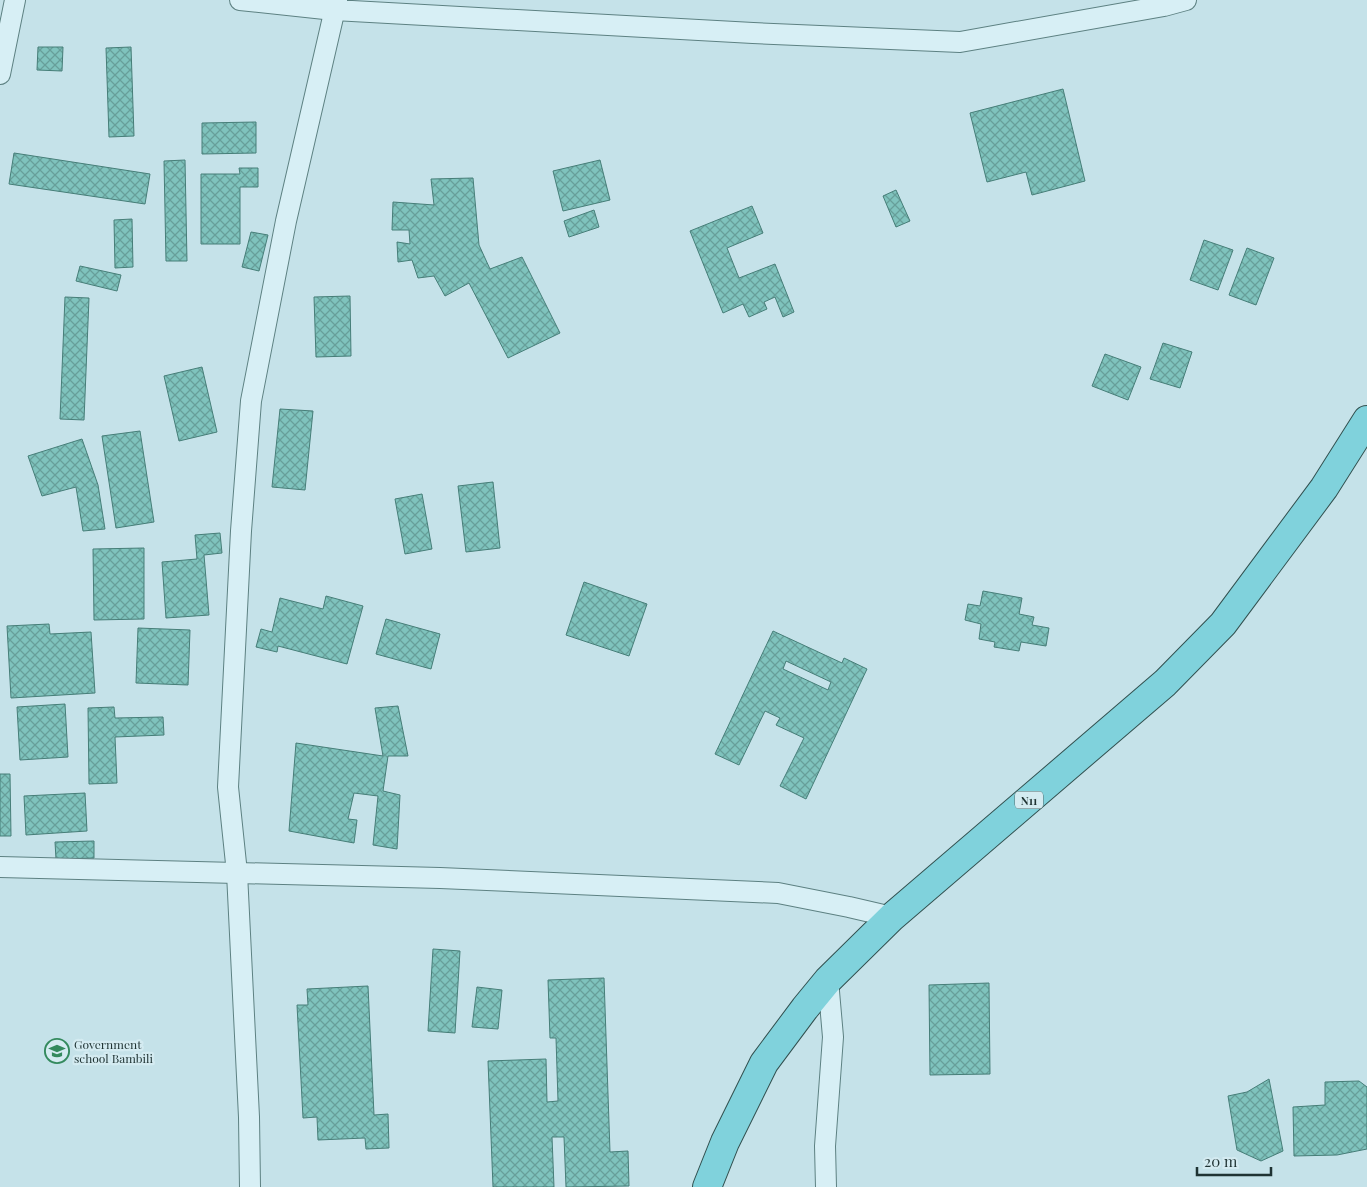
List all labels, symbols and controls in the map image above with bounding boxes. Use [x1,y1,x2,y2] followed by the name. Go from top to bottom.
[1015,792,1043,808] road number: N11
[74,1036,154,1066] place label: Government school Bambili
[44,1038,70,1064] school or university icon: Government school Bambili
[1197,1144,1271,1176] scale bar
[1204,1151,1238,1171] text: 20 m

